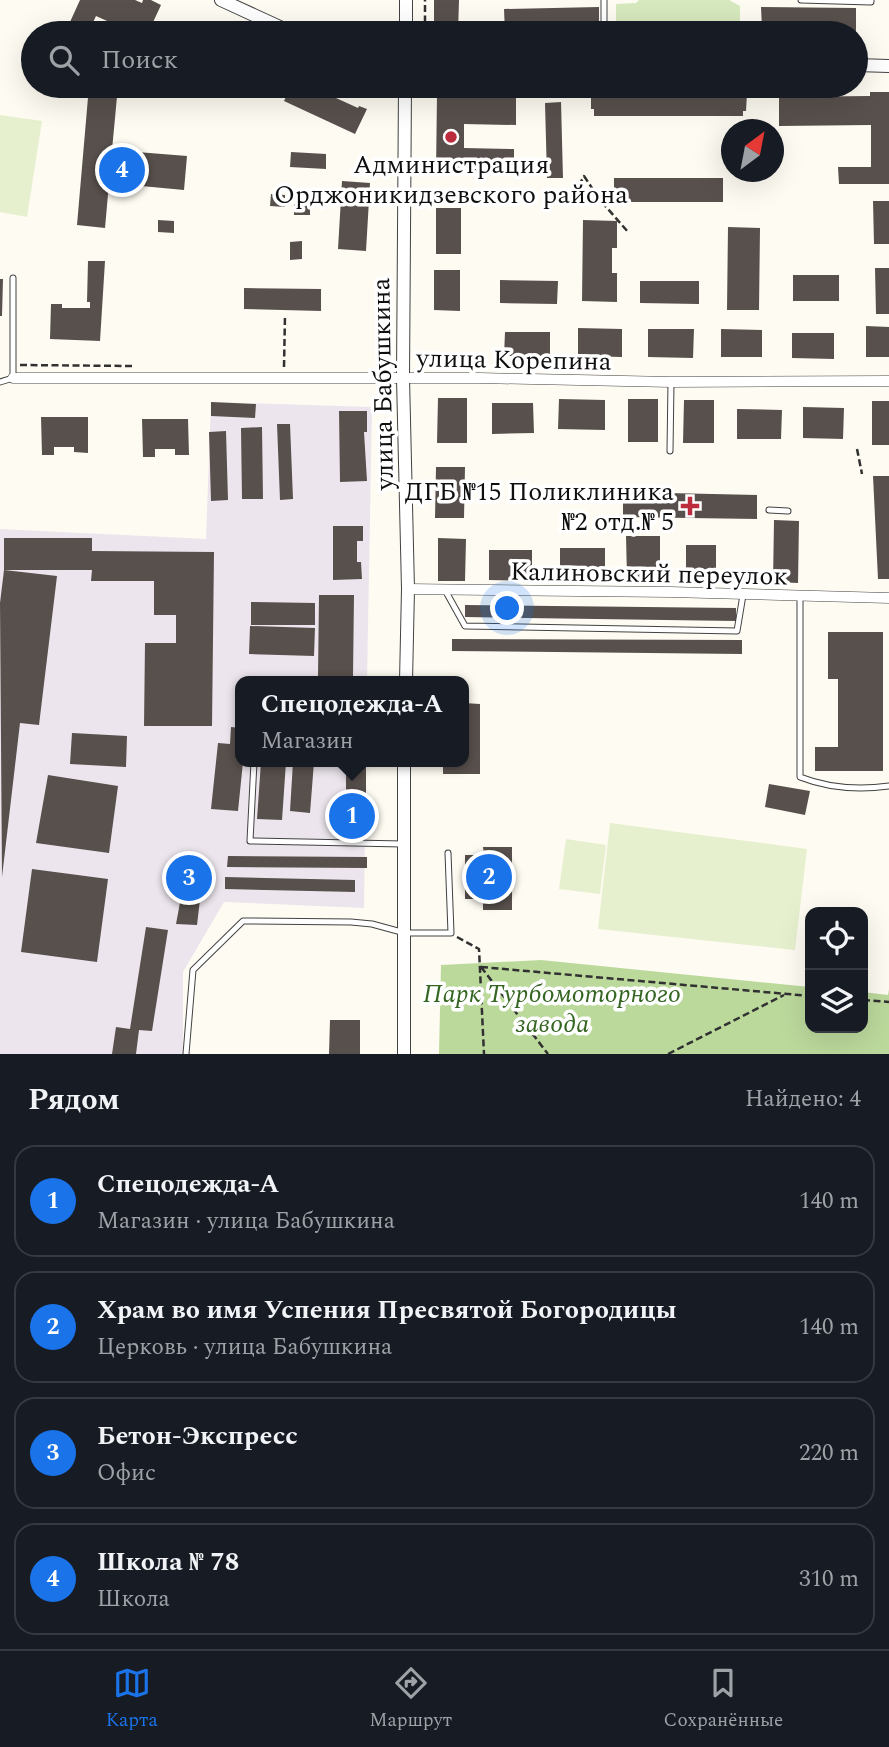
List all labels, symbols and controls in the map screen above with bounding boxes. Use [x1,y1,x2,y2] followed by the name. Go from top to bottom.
[21,21,868,98] search box
[101,40,178,80] text: Поиск
[45,41,83,79] icon: search
[721,119,784,182] north arrow
[443,129,459,145] marker: Администрация Орджоникидзевского района
[99,144,145,196] pin: 4
[274,145,628,215] place label: Администрация Орджоникидзевского района
[361,277,405,492] street label: улица Бабушкина
[415,338,612,382] street label: улица Корепина
[404,472,674,542] place label: ДГБ №15 Поликлиника №2 отд.№ 5
[680,496,700,516] marker: ДГБ №15 Поликлиника №2 отд.№ 5
[510,552,788,596] street label: Калиновский переулок
[490,591,524,625] your location
[235,676,469,767] popup
[261,684,443,724] text: Спецодежда-А
[261,724,353,759] text: Магазин
[329,790,375,842] pin: 1
[466,851,512,903] pin: 2
[166,852,212,904] pin: 3
[805,907,868,1033] map controls
[805,907,868,970] button: locate
[805,970,868,1033] button: layers
[423,974,681,1044] park label: Парк Турбомоторного завода
[28,1077,120,1123] text: Рядом
[745,1082,861,1117] text: Найдено: 4
[97,1164,280,1204] text: Спецодежда-А
[47,1184,59,1219] text: 1
[799,1184,859,1219] text: 140 m
[97,1204,395,1239] text: Магазин · улица Бабушкина
[97,1290,677,1330] text: Храм во имя Успения Пресвятой Богородицы
[47,1310,59,1345] text: 2
[799,1310,859,1345] text: 140 m
[97,1330,392,1365] text: Церковь · улица Бабушкина
[97,1416,298,1456] text: Бетон-Экспресс
[47,1436,59,1471] text: 3
[799,1436,859,1471] text: 220 m
[97,1456,156,1491] text: Офис
[97,1542,239,1582] text: Школа № 78
[47,1562,59,1597] text: 4
[799,1562,859,1597] text: 310 m
[97,1582,170,1617] text: Школа
[106,1664,158,1735] tab: Карта
[369,1664,452,1735] tab: Маршрут
[664,1664,783,1735] tab: Сохранённые

